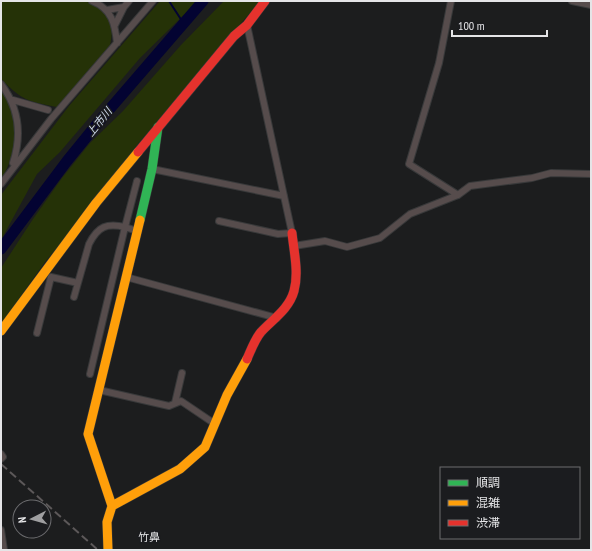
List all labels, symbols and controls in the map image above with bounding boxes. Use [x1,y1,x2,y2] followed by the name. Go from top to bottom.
[452,12,547,38] scale bar
[458,18,485,33] text: 100 m
[83,104,115,139] water label: 上市川
[440,467,580,539] legend
[476,475,500,490] text: 順調
[476,495,500,510] text: 混雑
[12,499,52,539] north arrow
[476,515,500,530] text: 渋滞
[15,516,29,524] text: N
[138,530,160,544] district label: 竹鼻

